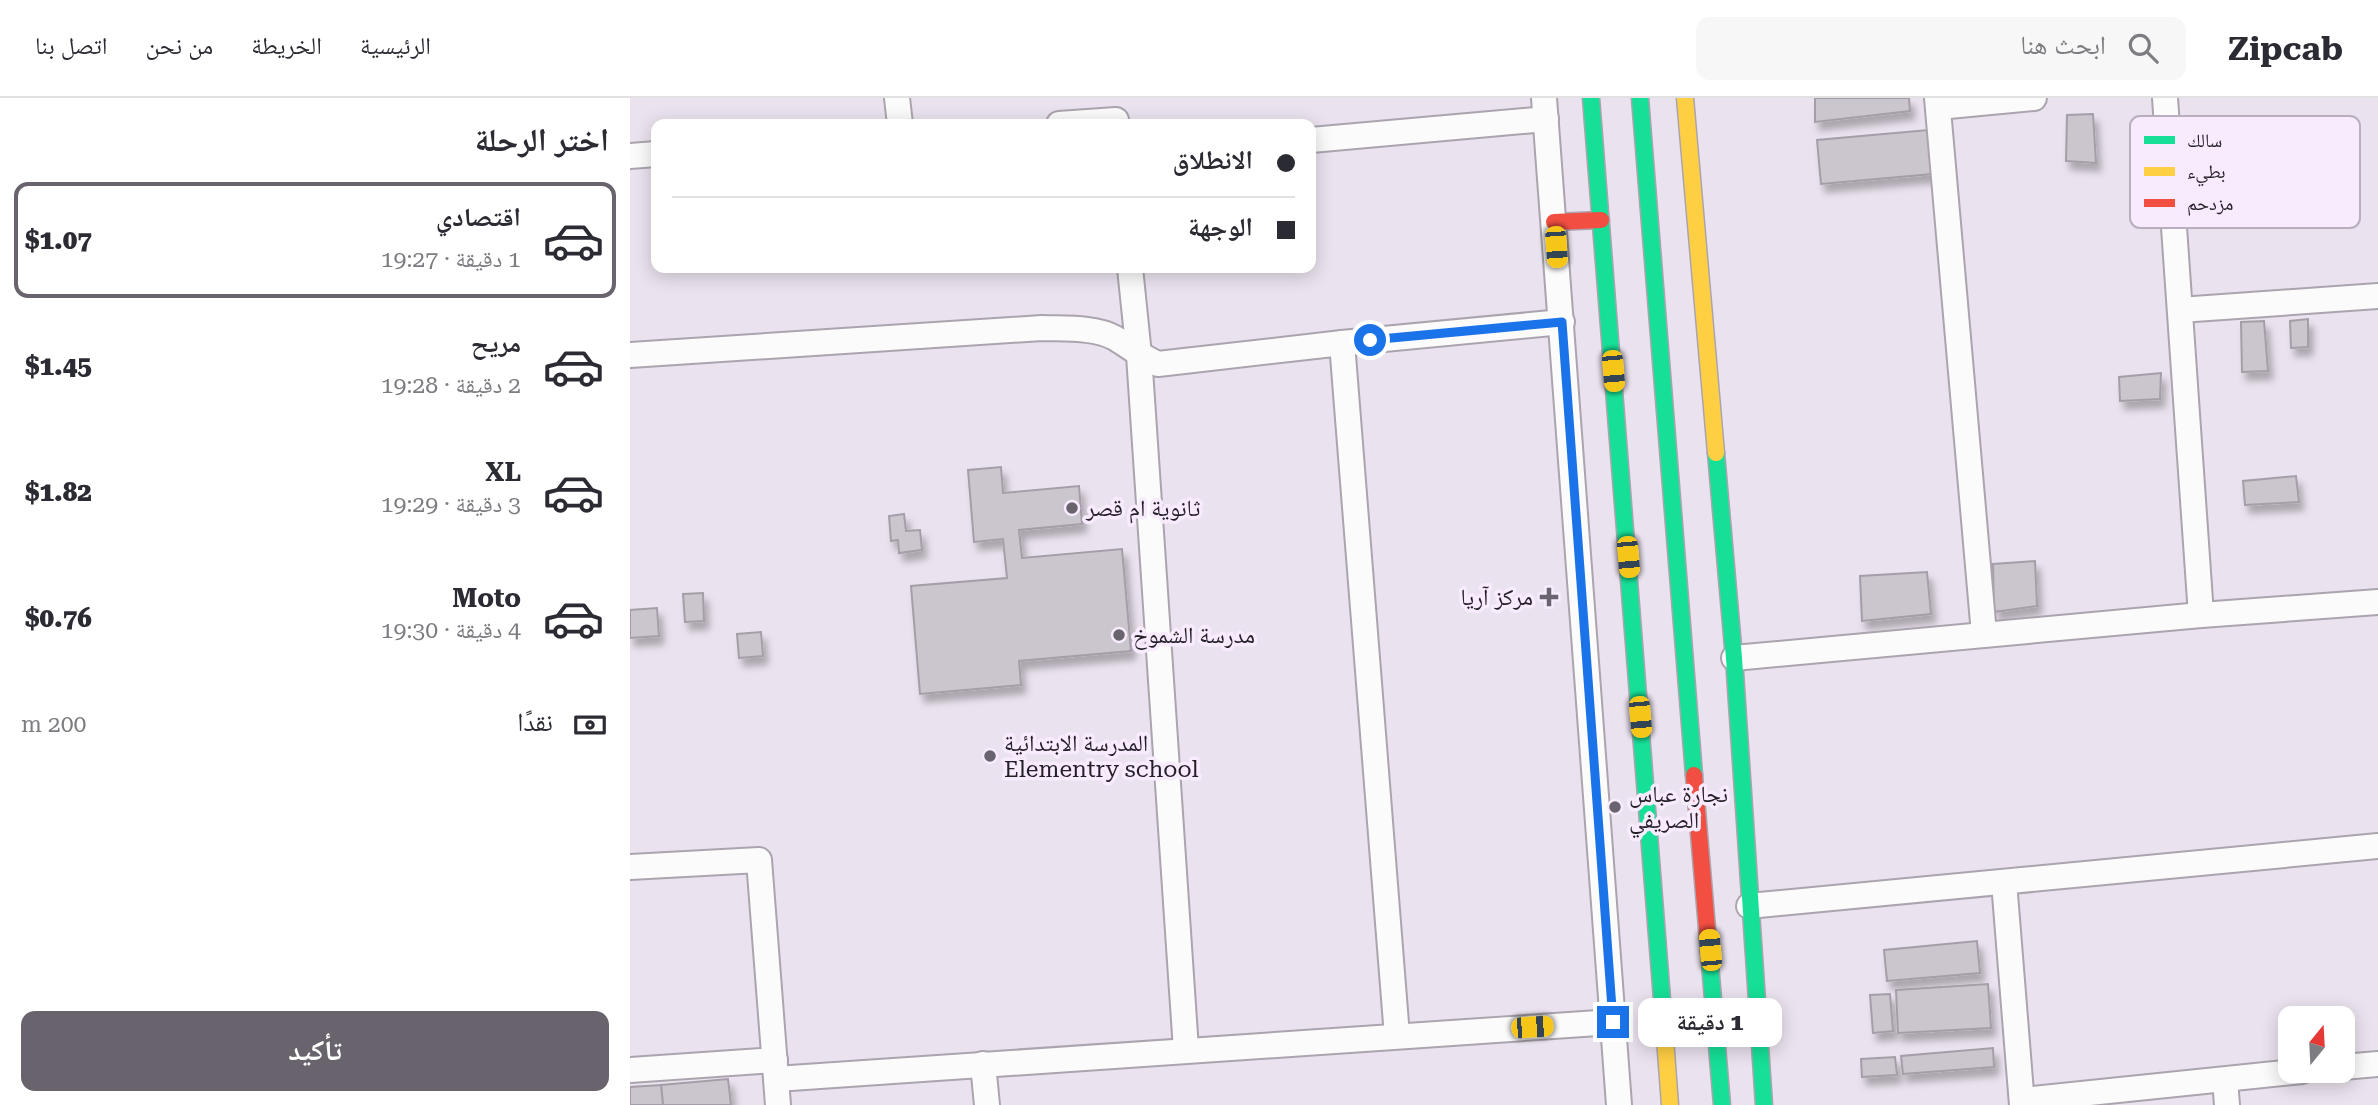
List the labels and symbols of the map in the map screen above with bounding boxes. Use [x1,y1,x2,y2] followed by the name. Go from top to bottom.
[2130,116,2360,228] legend
[2187,129,2222,152] text: سالك
[2187,160,2226,187] text: بطيء
[2187,192,2233,216] text: مزدحم
[1545,225,1568,269] car
[1354,324,1386,356] route start
[1601,349,1626,393] car
[1085,495,1200,524] place label: ثانوية ام قصر
[1064,500,1080,516] marker: ثانوية ام قصر
[1616,535,1641,579] car
[1461,584,1533,611] place label: مركز آريا
[1539,587,1559,607] marker: مركز آريا
[1133,622,1255,650] place label: مدرسة الشموخ
[1111,627,1127,643] marker: مدرسة الشموخ
[1628,695,1653,739] car
[1004,730,1199,783] place label: المدرسة الابتدائية Elementry school
[982,748,998,764] marker: المدرسة الابتدائية Elementry school
[1629,781,1728,838] place label: نجارة عباس الصريفي
[1607,799,1623,815] marker: نجارة عباس الصريفي
[1698,928,1723,972] car
[1637,998,1781,1046] callout: 1 دقيقة
[1597,1006,1629,1038] route end
[2278,1006,2356,1083] north arrow
[1511,1015,1554,1039] car

